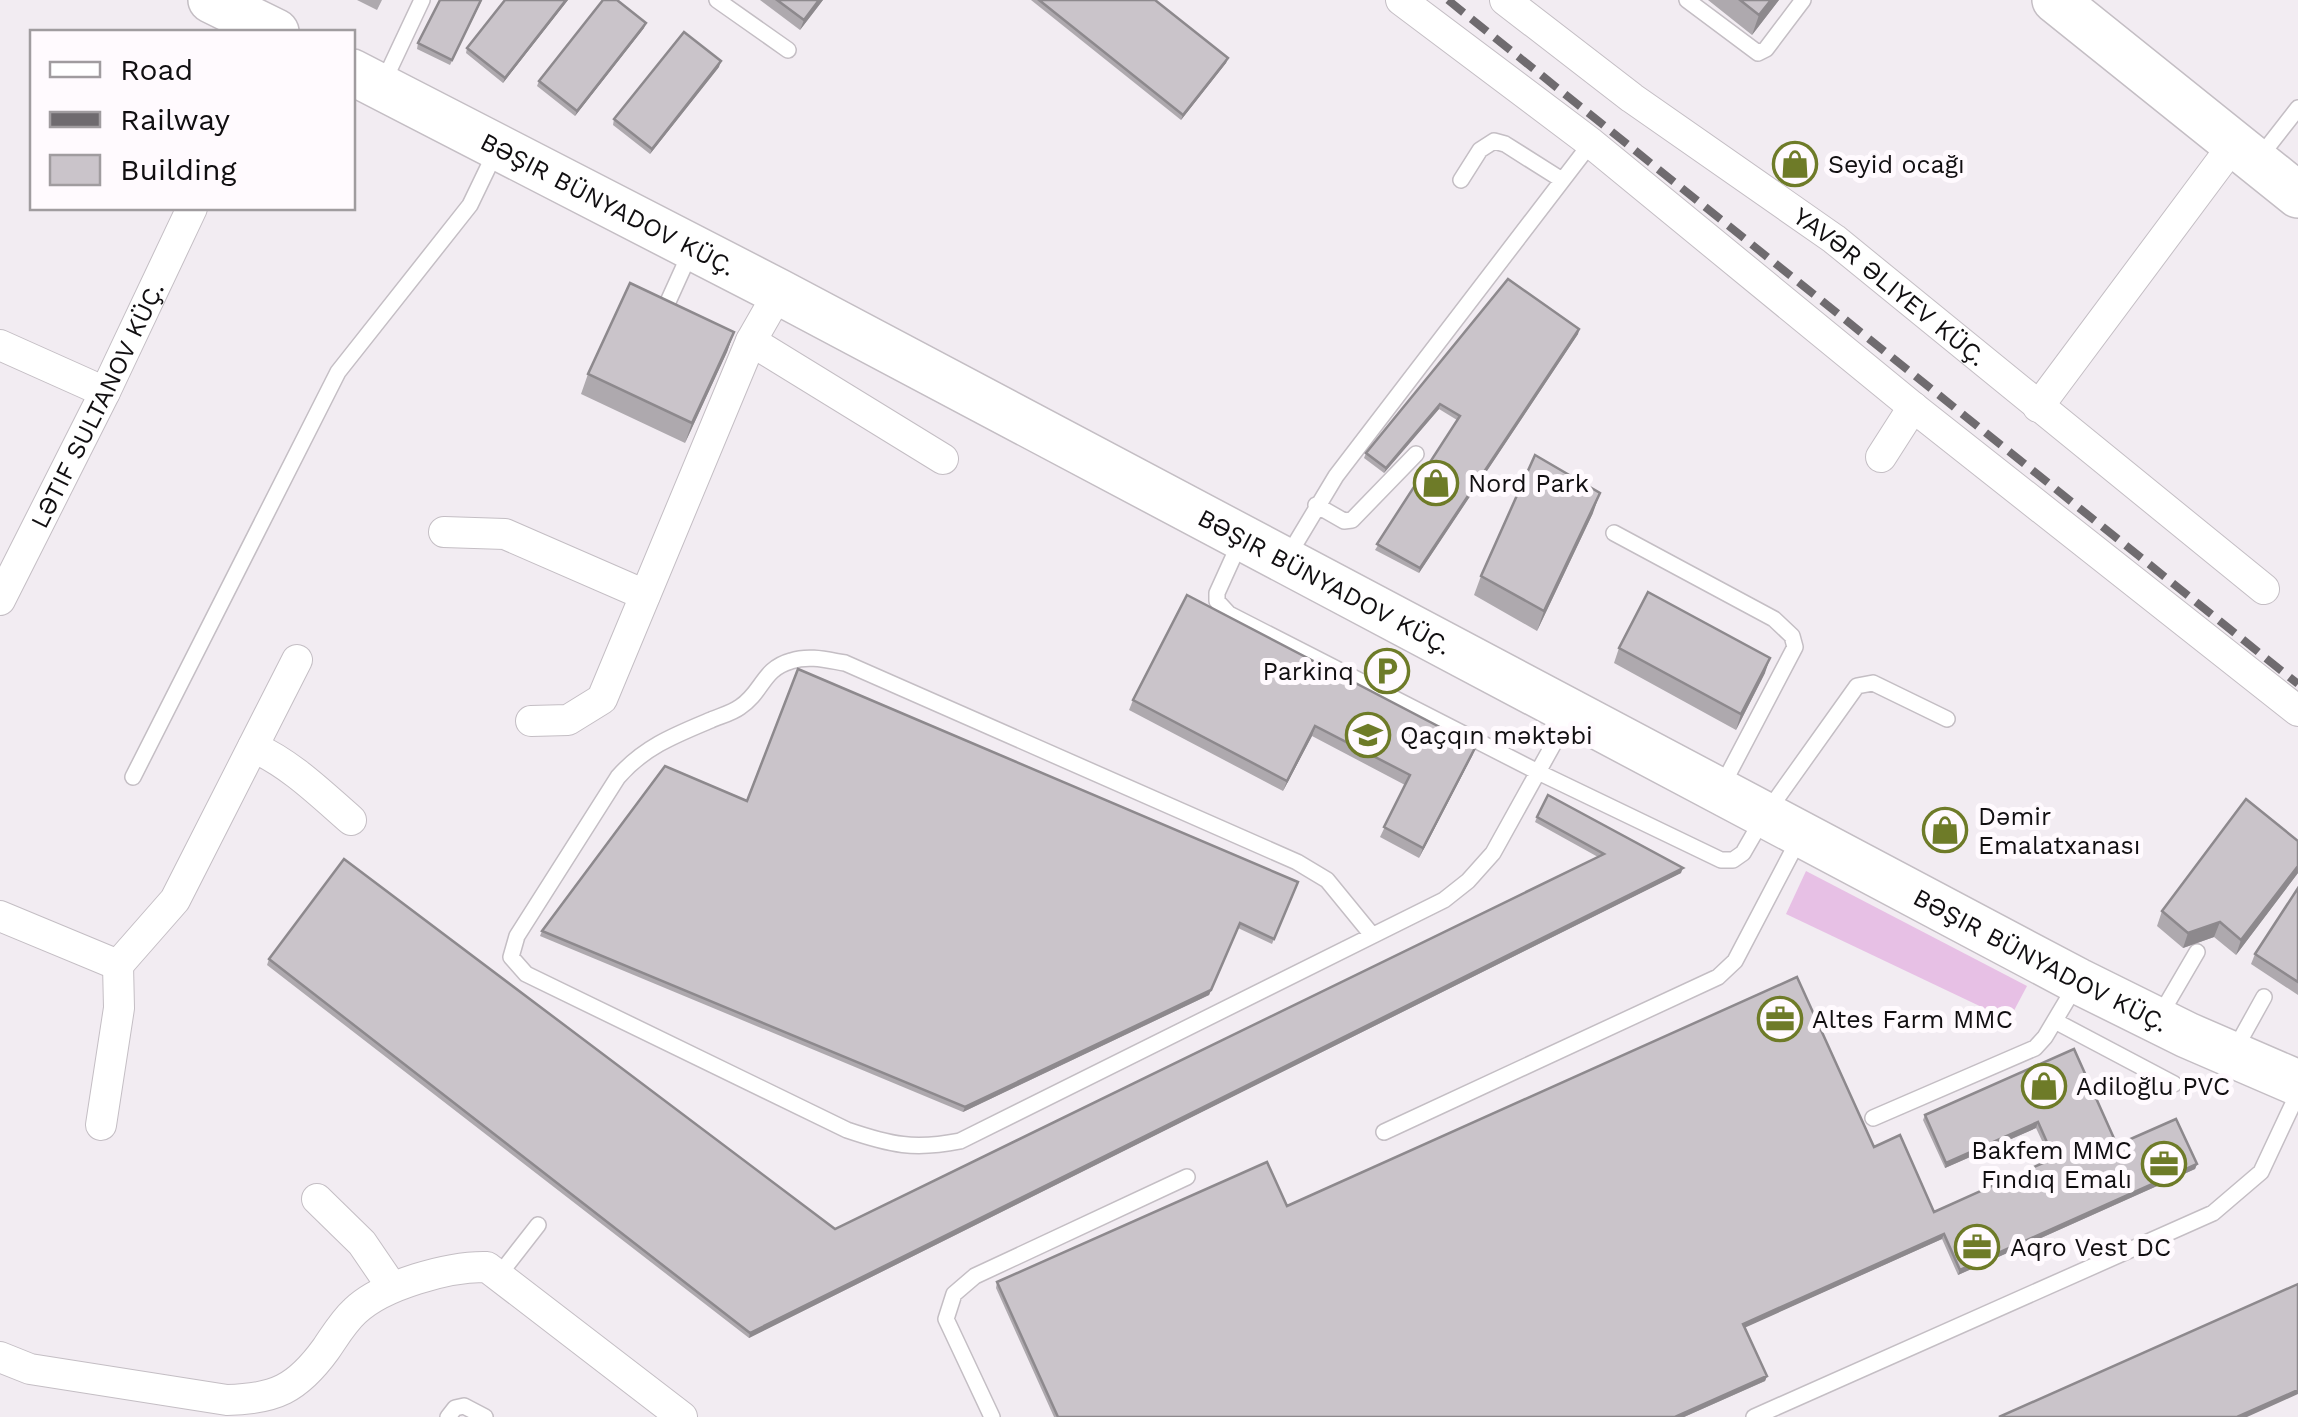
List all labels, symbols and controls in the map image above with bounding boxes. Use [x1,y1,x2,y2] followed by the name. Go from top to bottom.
[30,30,355,210] legend
[120,52,193,87] text: Road
[120,102,230,137] text: Railway
[476,126,740,281] street label: BƏŞIR BÜNYADOV KÜÇ.
[1772,141,1818,187] shop icon: Seyid ocağı
[1828,150,1965,179] place label: Seyid ocağı
[120,152,237,187] text: Building
[1788,201,1992,372] street label: YAVƏR ƏLIYEV KÜÇ.
[24,277,170,533] street label: LƏTIF SULTANOV KÜÇ.
[1413,460,1459,506] shop icon: Nord Park
[1468,469,1589,498] place label: Nord Park
[1193,502,1456,660] street label: BƏŞIR BÜNYADOV KÜÇ.
[1364,648,1410,694] parking icon: Parkinq
[1262,657,1354,686] place label: Parkinq
[1345,712,1391,758] school or university icon: Qaçqın məktəbi
[1400,721,1593,750] place label: Qaçqın məktəbi
[1978,802,2140,860] place label: Dəmir Emalatxanası
[1922,807,1968,853] shop icon: Dəmir Emalatxanası
[1909,882,2173,1038] street label: BƏŞIR BÜNYADOV KÜÇ.
[1757,996,1803,1042] office icon: Altes Farm MMC
[1812,1005,2013,1034] place label: Altes Farm MMC
[2021,1063,2067,1109] shop icon: Adiloğlu PVC
[2076,1072,2230,1101] place label: Adiloğlu PVC
[1971,1136,2132,1194] place label: Bakfem MMC Fındıq Emalı
[2141,1141,2187,1187] office icon: Bakfem MMC Fındıq Emalı
[1954,1224,2000,1270] office icon: Aqro Vest DC
[2010,1233,2171,1262] place label: Aqro Vest DC

